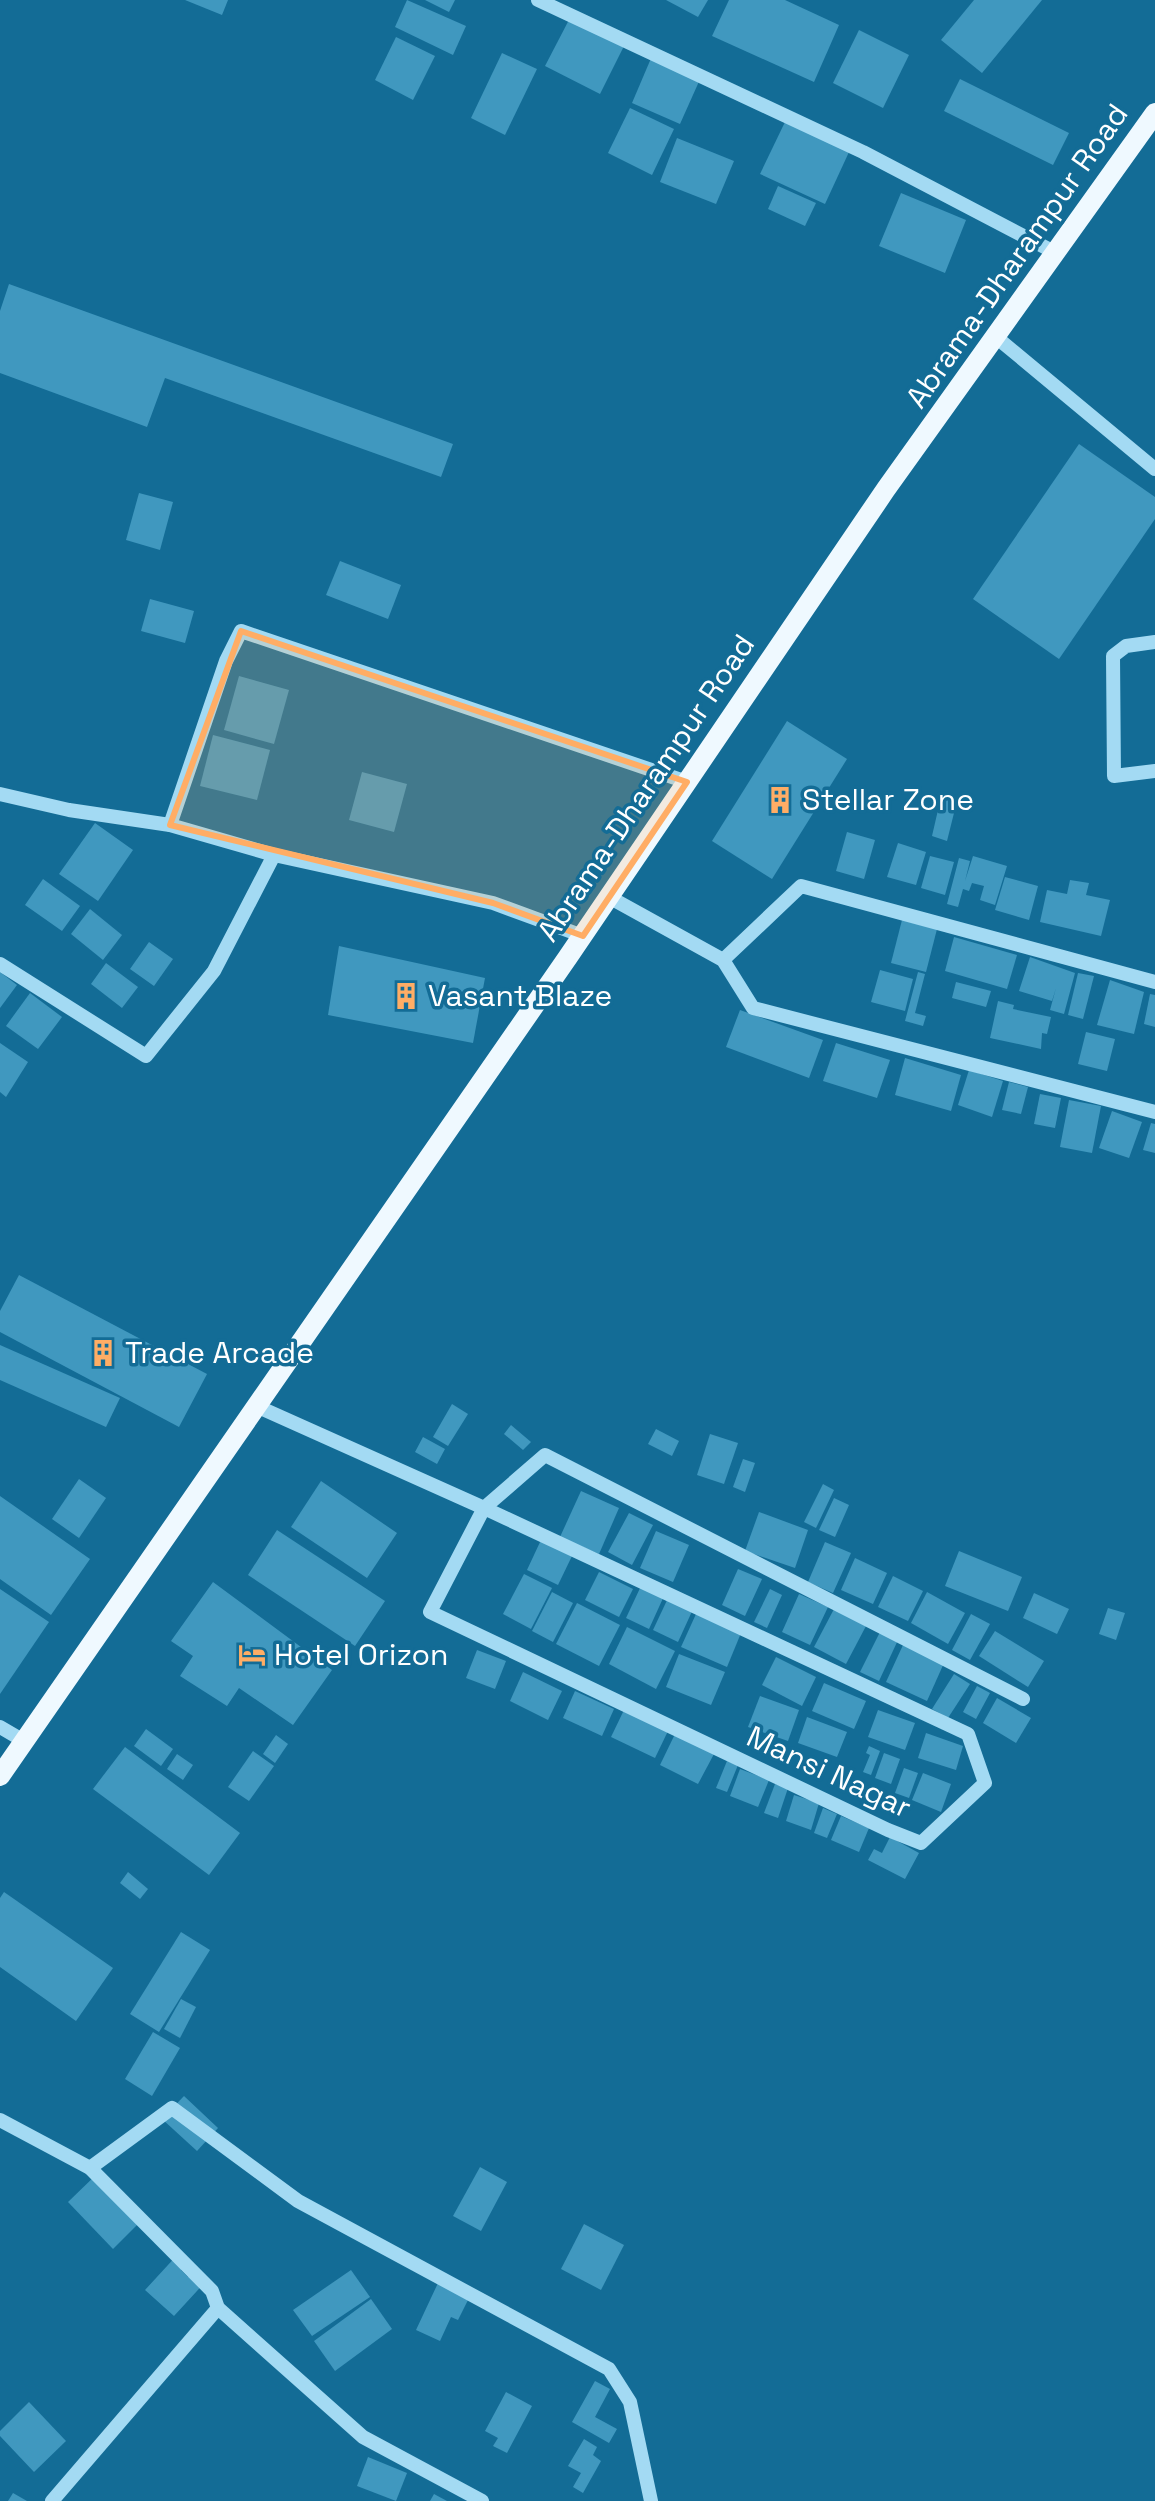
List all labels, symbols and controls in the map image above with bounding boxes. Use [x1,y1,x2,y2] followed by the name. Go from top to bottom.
[897,96,1137,415] street label: Abrama-Dharampur Road
[528,627,763,949] street label: Abrama-Dharampur Road
[802,780,974,819] place label: Stellar Zone
[765,785,795,815] building icon: Stellar Zone
[428,976,612,1015] place label: Vasant Blaze
[391,981,421,1011] building icon: Vasant Blaze
[125,1333,314,1372] place label: Trade Arcade
[88,1338,118,1368] building icon: Trade Arcade
[274,1635,448,1674] place label: Hotel Orizon
[237,1640,267,1670] hotel icon: Hotel Orizon
[741,1716,918,1827] street label: Mansi Nagar

